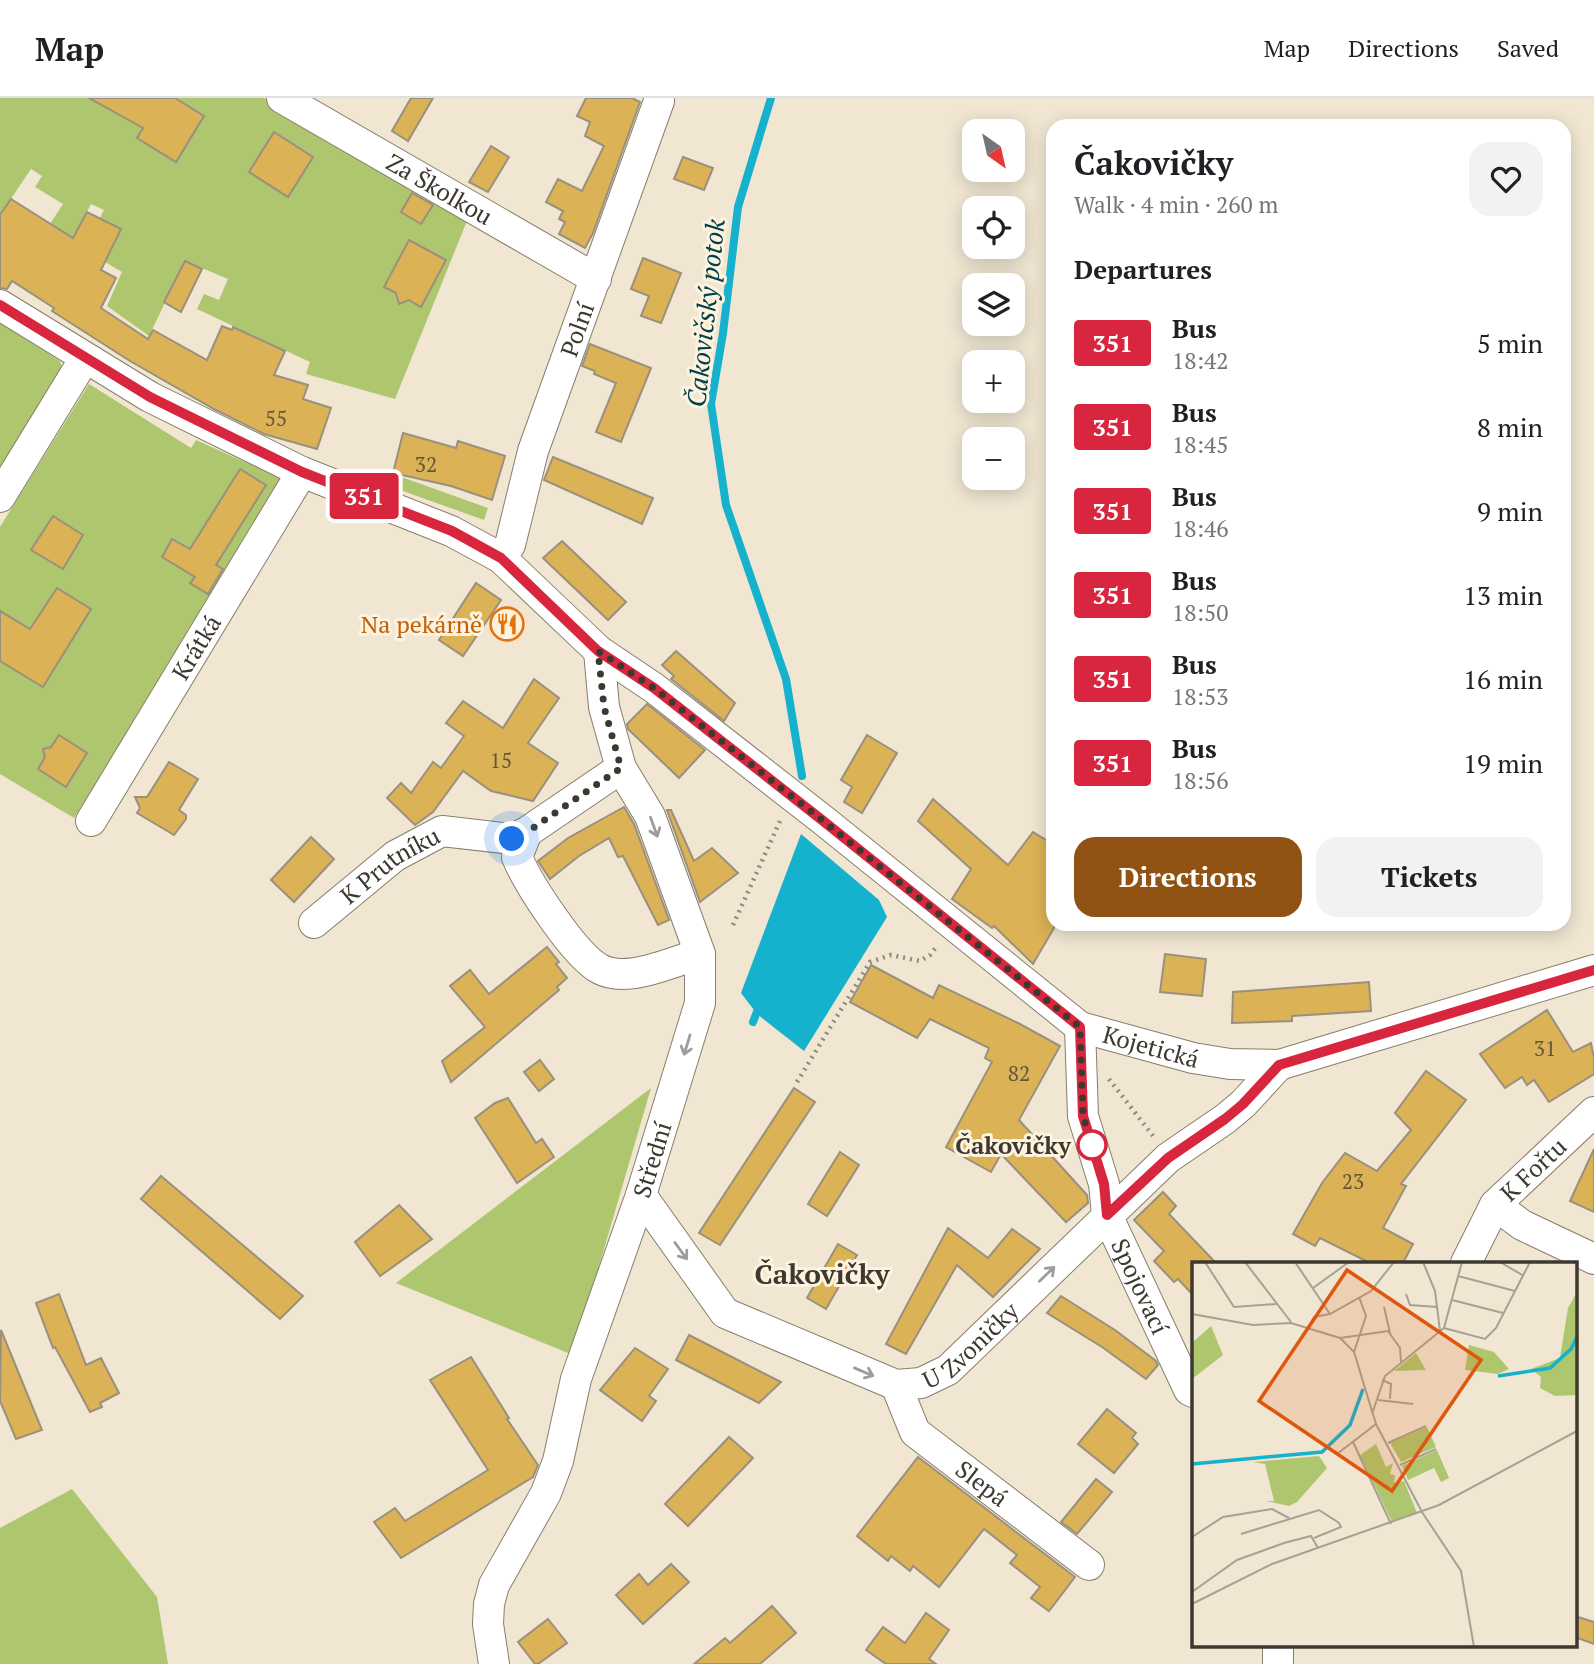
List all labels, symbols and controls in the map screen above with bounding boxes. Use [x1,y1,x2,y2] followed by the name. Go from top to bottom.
[35,27,104,70] text: Map
[1264,32,1310,64] text: Map
[1348,32,1459,64] text: Directions
[1497,32,1559,64] text: Saved
[962,119,1026,182] north arrow
[962,119,1025,490] map controls
[1074,141,1233,184] text: Čakovičky
[1469,142,1543,216] button: heart
[381,146,499,232] street label: Za Školkou
[1074,189,1278,220] text: Walk · 4 min · 260 m
[962,196,1025,259] button: locate
[678,217,732,409] water label: Čakovičský potok
[1074,252,1212,286] text: Departures
[962,273,1025,336] button: layers
[552,298,601,361] street label: Polní
[1172,311,1217,345] text: Bus
[1477,326,1543,360] text: 5 min
[1092,327,1133,359] text: 351
[1172,345,1229,376] text: 18:42
[962,350,1025,413] button: +
[1172,395,1217,429] text: Bus
[265,404,287,432] house number: 55
[1477,410,1543,444] text: 8 min
[1092,411,1133,443] text: 351
[962,427,1025,490] button: −
[1172,429,1229,460] text: 18:45
[415,450,437,478] house number: 32
[324,473,404,519] line badge: 351
[1172,479,1217,513] text: Bus
[344,480,384,512] text: 351
[1477,494,1543,528] text: 9 min
[1092,495,1133,527] text: 351
[1172,513,1229,544] text: 18:46
[1172,563,1217,597] text: Bus
[1463,578,1543,612] text: 13 min
[1092,579,1133,611] text: 351
[1172,597,1229,628] text: 18:50
[488,605,526,643] restaurant icon: Na pekárně
[361,608,482,640] place label: Na pekárně
[164,609,228,686] street label: Krátká
[1172,647,1217,681] text: Bus
[1463,662,1543,696] text: 16 min
[1092,663,1133,695] text: 351
[1172,681,1229,712] text: 18:53
[1172,731,1217,765] text: Bus
[490,746,512,774] house number: 15
[1463,746,1543,780] text: 19 min
[1092,747,1133,779] text: 351
[1172,765,1229,796] text: 18:56
[649,816,661,838] one-way arrow
[333,819,446,911] street label: K Prutníku
[494,821,529,856] your location
[1074,837,1302,917] button: Directions
[1316,837,1543,917] button: Tickets
[1099,1018,1203,1075] street label: Kojetická
[679,1034,692,1056] one-way arrow
[1534,1034,1556,1062] house number: 31
[1008,1059,1030,1087] house number: 82
[625,1118,679,1202] street label: Střední
[955,1129,1072,1161] place label: Čakovičky
[1077,1130,1107,1160] marker: Čakovičky
[1493,1130,1573,1208] street label: K Fořtu
[1342,1167,1364,1195] house number: 23
[1104,1233,1177,1339] street label: Spojovací
[673,1241,688,1260] one-way arrow
[754,1255,891,1292] district label: Čakovičky
[1192,1262,1576,1646] inset map
[1038,1265,1055,1282] one-way arrow
[917,1294,1026,1396] street label: U Zvoničky
[853,1366,874,1379] one-way arrow
[949,1453,1015,1513] street label: Slepá

